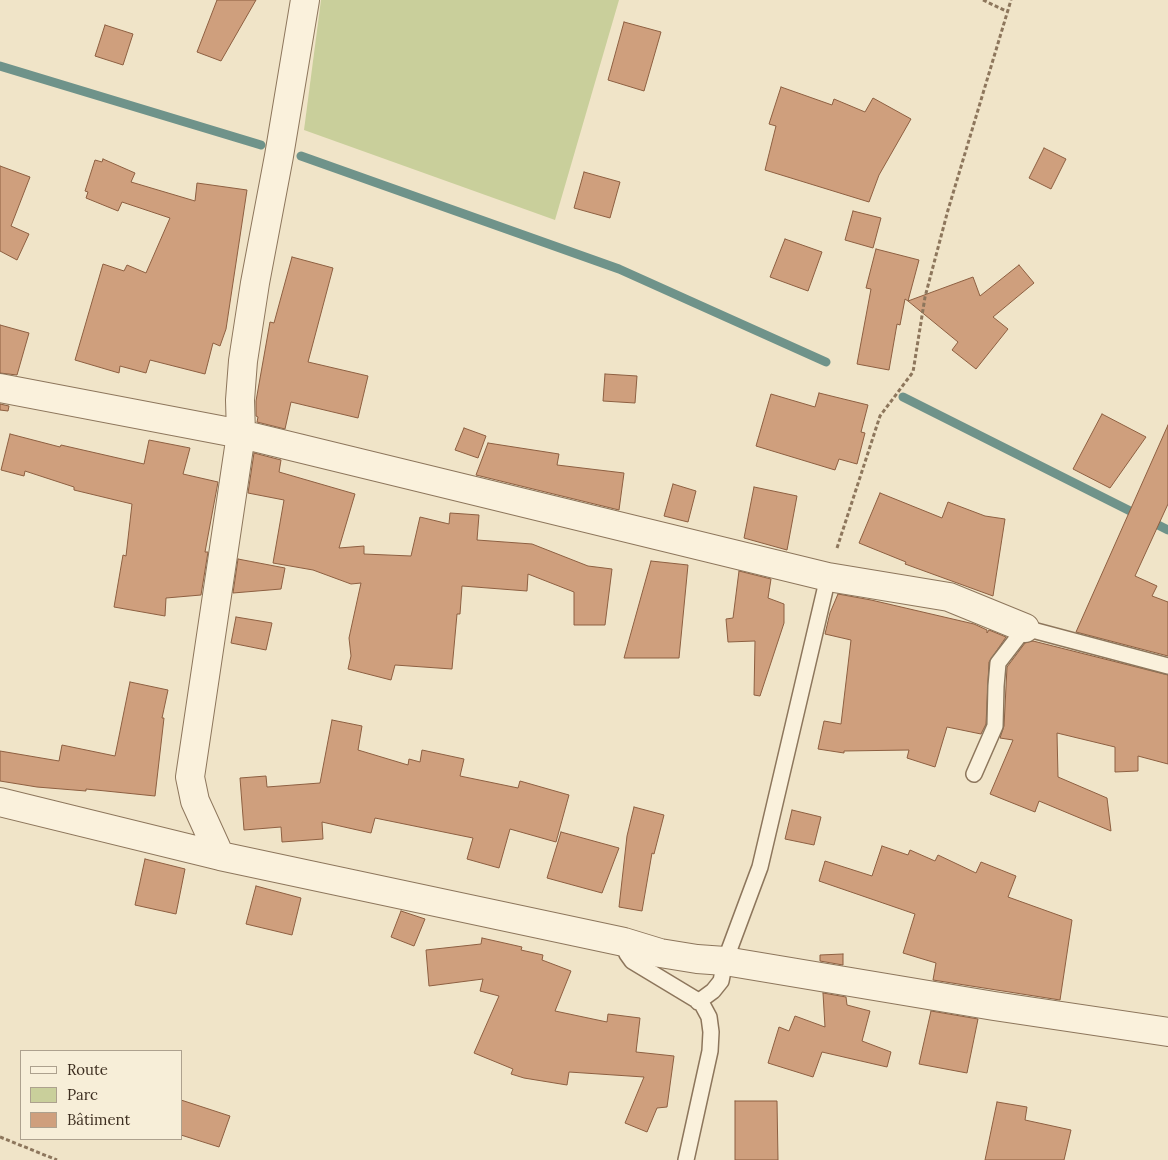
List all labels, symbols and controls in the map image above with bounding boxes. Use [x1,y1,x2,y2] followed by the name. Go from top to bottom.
[20,1050,182,1140] legend
[67,1060,108,1079] text: Route
[67,1085,98,1104] text: Parc
[67,1110,130,1129] text: Bâtiment

